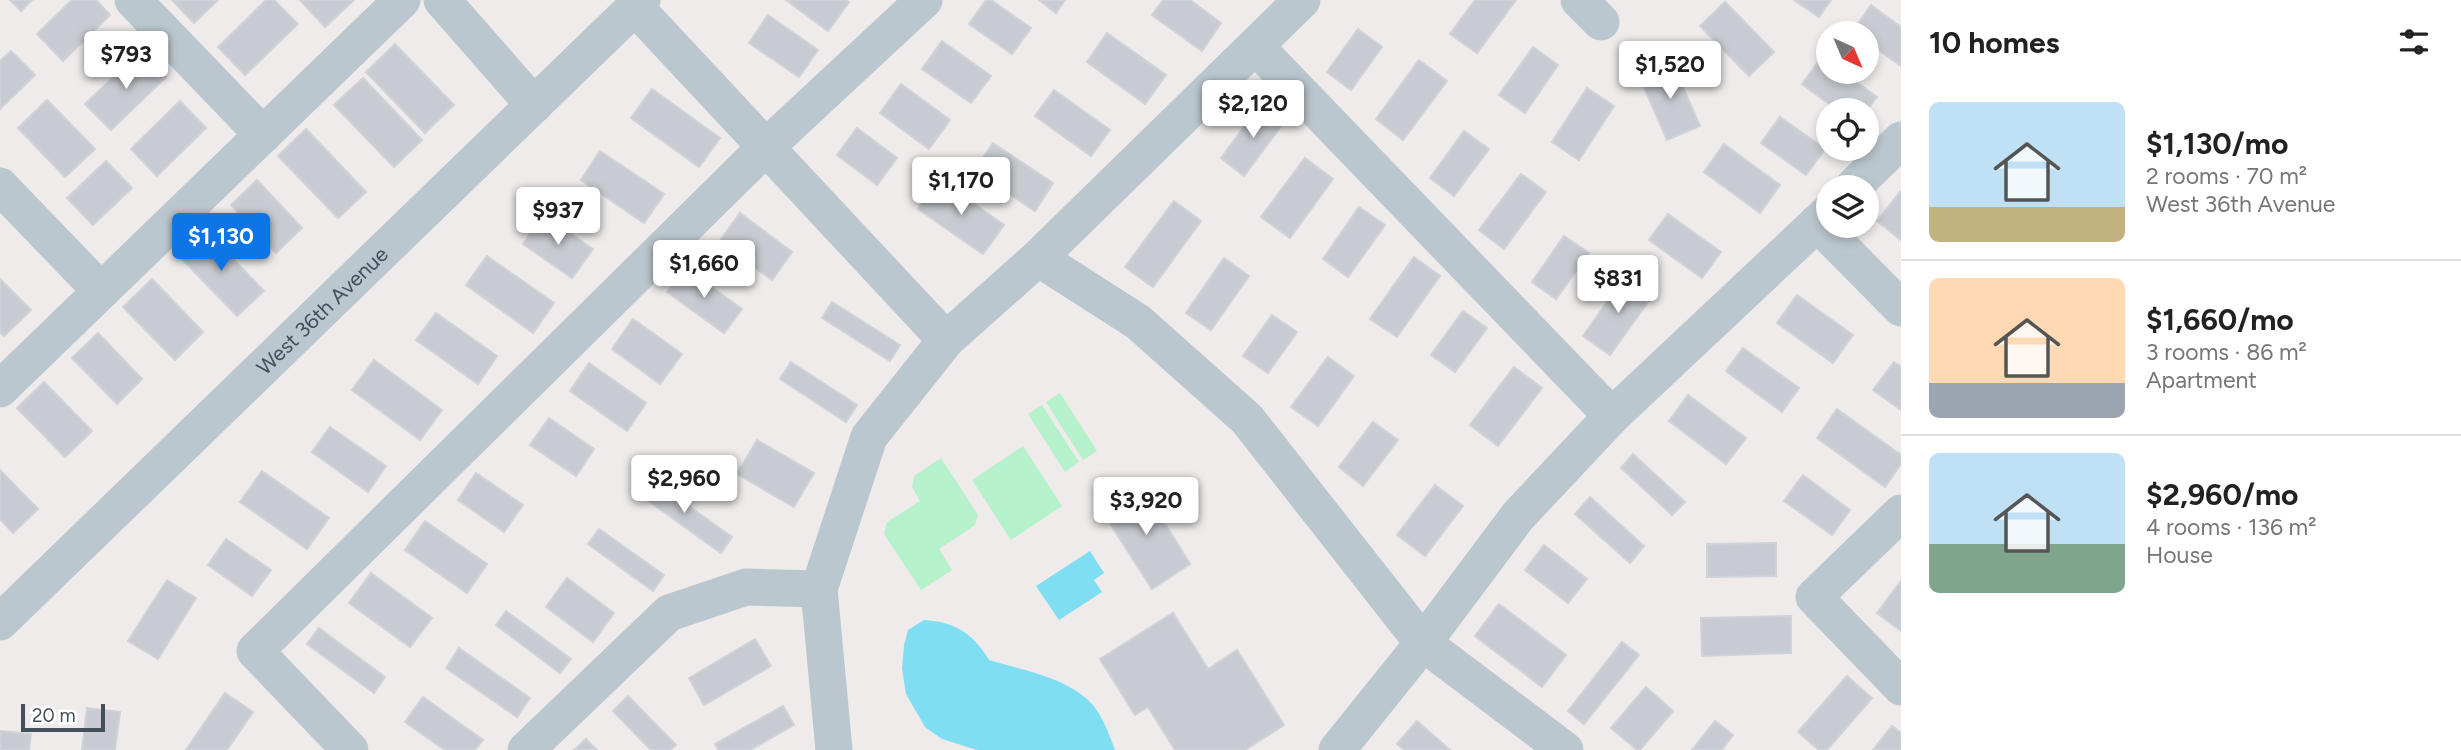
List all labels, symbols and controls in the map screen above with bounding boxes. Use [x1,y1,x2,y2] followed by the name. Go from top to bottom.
[1816,21,1880,84] north arrow
[1816,21,1879,238] map controls
[2395,23,2433,61] icon: filters
[1929,24,2060,61] text: 10 homes
[85,32,167,91] pin: $793
[100,40,152,68] text: $793
[1613,42,1727,101] pin: $1,520
[1635,50,1705,78] text: $1,520
[1196,80,1310,140] pin: $2,120
[1218,89,1288,117] text: $2,120
[1816,98,1879,161] button: locate
[2146,125,2288,162] text: $1,130/mo
[1985,130,2069,214] icon: home
[904,158,1018,217] pin: $1,170
[2146,162,2307,190] text: 2 rooms · 70 m²
[928,166,994,194] text: $1,170
[1816,175,1879,238] button: layers
[517,188,599,247] pin: $937
[2146,190,2335,218] text: West 36th Avenue
[532,196,584,224] text: $937
[164,214,278,273] pin: $1,130
[188,222,254,250] text: $1,130
[647,240,761,300] pin: $1,660
[251,241,393,379] street label: West 36th Avenue
[669,249,739,277] text: $1,660
[1577,256,1659,315] pin: $831
[1593,264,1643,292] text: $831
[2146,301,2294,338] text: $1,660/mo
[1985,306,2069,390] icon: home
[2146,338,2307,366] text: 3 rooms · 86 m²
[2146,366,2257,394] text: Apartment
[627,456,741,515] pin: $2,960
[647,464,721,492] text: $2,960
[2146,476,2299,513] text: $2,960/mo
[1089,477,1203,537] pin: $3,920
[1985,481,2069,565] icon: home
[1109,486,1183,514] text: $3,920
[2146,513,2317,541] text: 4 rooms · 136 m²
[2146,541,2213,569] text: House
[21,701,105,733] scale bar
[32,704,76,727] text: 20 m

